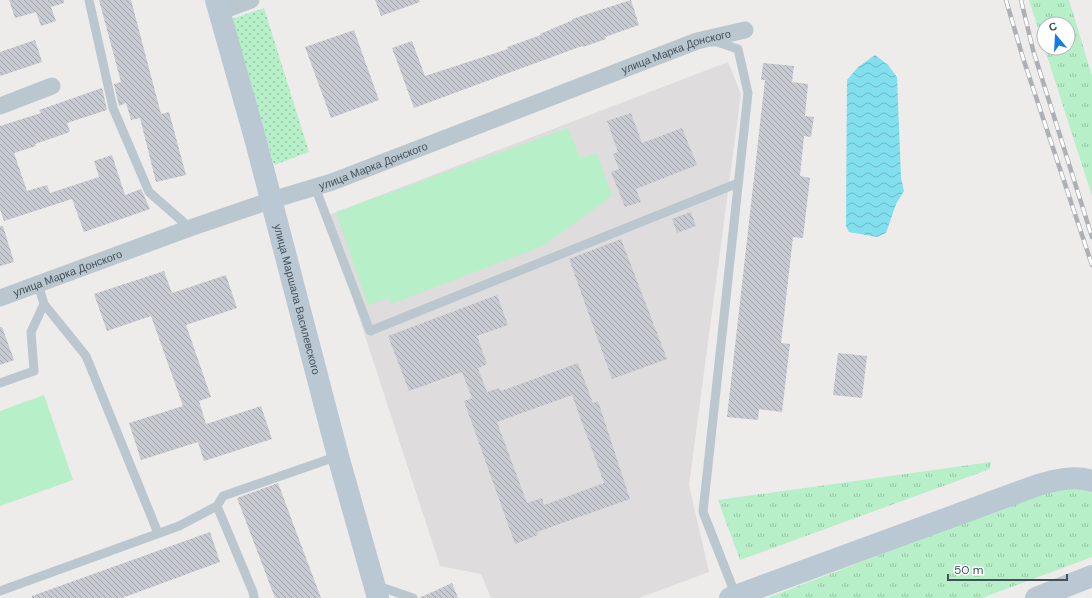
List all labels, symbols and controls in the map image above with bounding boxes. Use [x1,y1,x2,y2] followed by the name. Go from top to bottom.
[1036,16,1076,56] north arrow
[1047,19,1059,34] text: С
[619,26,732,77] street label: улица Марка Донского
[317,139,429,193] street label: улица Марка Донского
[271,222,323,376] street label: улица Маршала Василевского
[11,247,124,300] street label: улица Марка Донского
[948,556,1067,582] scale bar
[954,562,983,578] text: 50 m

